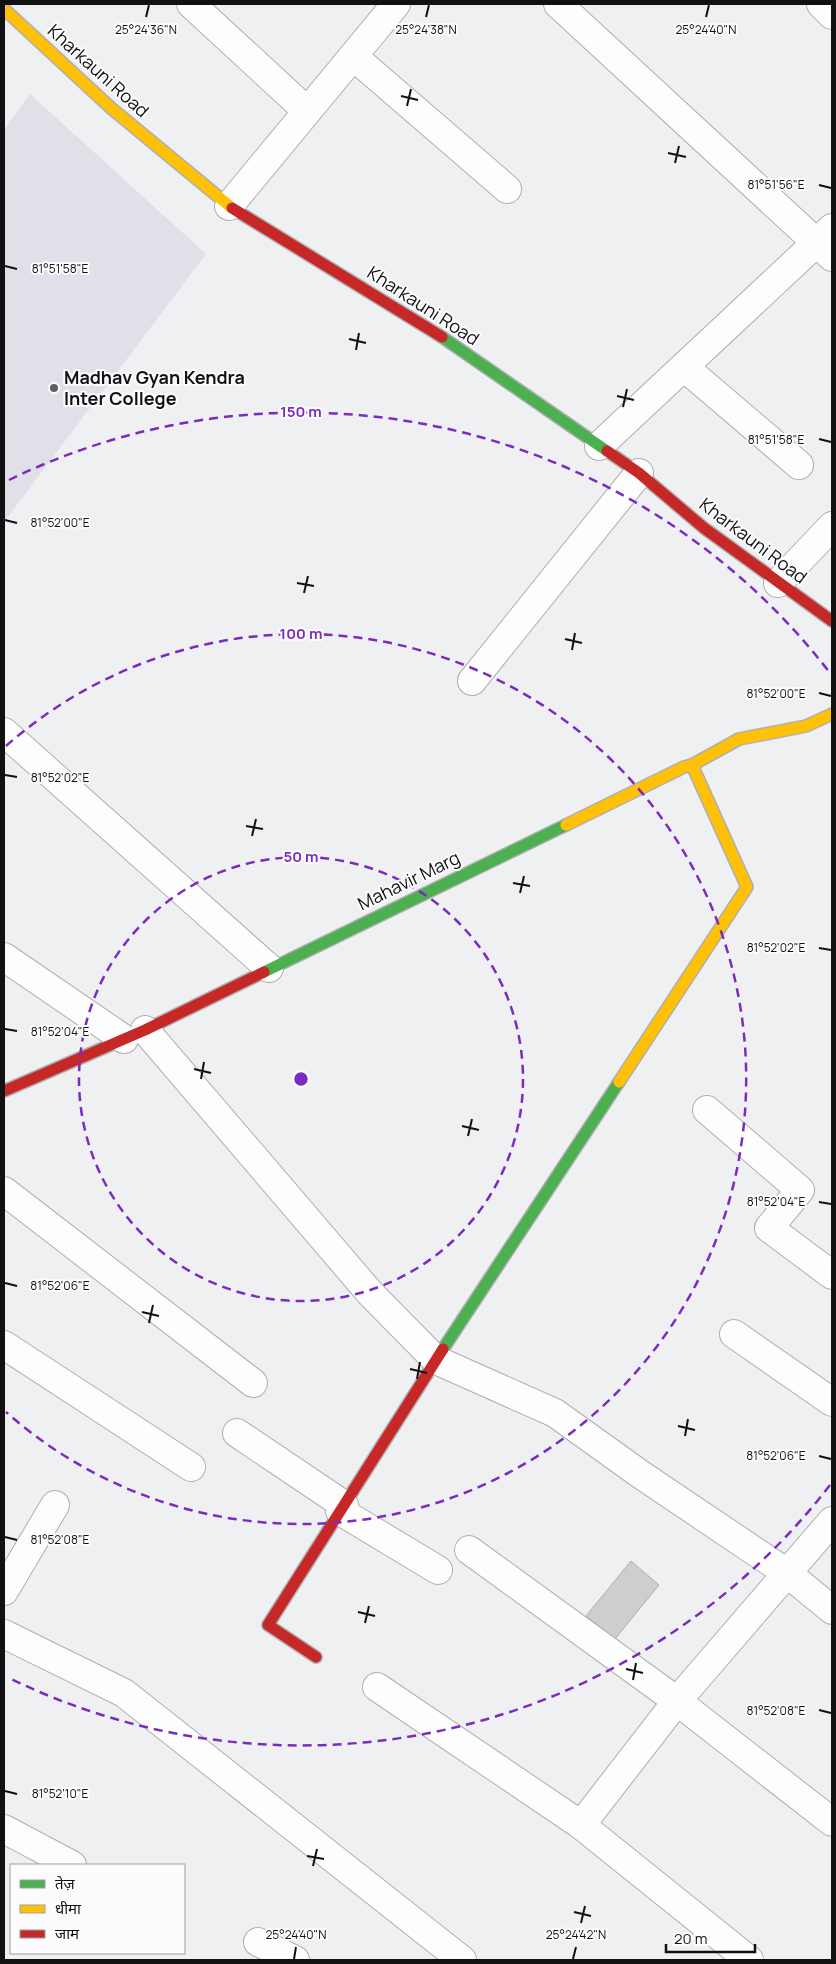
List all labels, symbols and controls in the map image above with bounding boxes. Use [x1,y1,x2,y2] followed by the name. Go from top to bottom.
[43,18,154,122] street label: Kharkauni Road
[115,21,177,38] text: 25°24'36"N
[395,21,457,38] text: 25°24'38"N
[676,21,736,38] text: 25°24'40"N
[747,176,805,193] text: 81°51'56"E
[32,260,88,277] text: 81°51'58"E
[363,260,484,350] street label: Kharkauni Road
[64,365,245,410] place label: Madhav Gyan Kendra Inter College
[48,382,60,394] marker: Madhav Gyan Kendra Inter College
[280,401,322,422] text: 150 m
[748,431,804,448] text: 81°51'58"E
[695,492,812,588] street label: Kharkauni Road
[30,514,90,531] text: 81°52'00"E
[280,623,322,644] text: 100 m
[746,685,806,702] text: 81°52'00"E
[31,769,90,786] text: 81°52'02"E
[354,845,464,915] street label: Mahavir Marg
[283,846,319,867] text: 50 m
[747,939,806,956] text: 81°52'02"E
[31,1023,89,1040] text: 81°52'04"E
[292,1070,310,1088] centre of rings
[747,1193,805,1210] text: 81°52'04"E
[30,1277,90,1294] text: 81°52'06"E
[746,1447,806,1464] text: 81°52'06"E
[31,1531,90,1548] text: 81°52'08"E
[747,1702,806,1719] text: 81°52'08"E
[32,1785,88,1802] text: 81°52'10"E
[10,1864,185,1954] legend
[55,1873,76,1894] text: तेज़
[55,1898,82,1919] text: धीमा
[666,1922,755,1954] scale bar
[55,1923,80,1944] text: जाम
[266,1926,326,1943] text: 25°24'40"N
[546,1926,606,1943] text: 25°24'42"N
[674,1928,707,1949] text: 20 m

